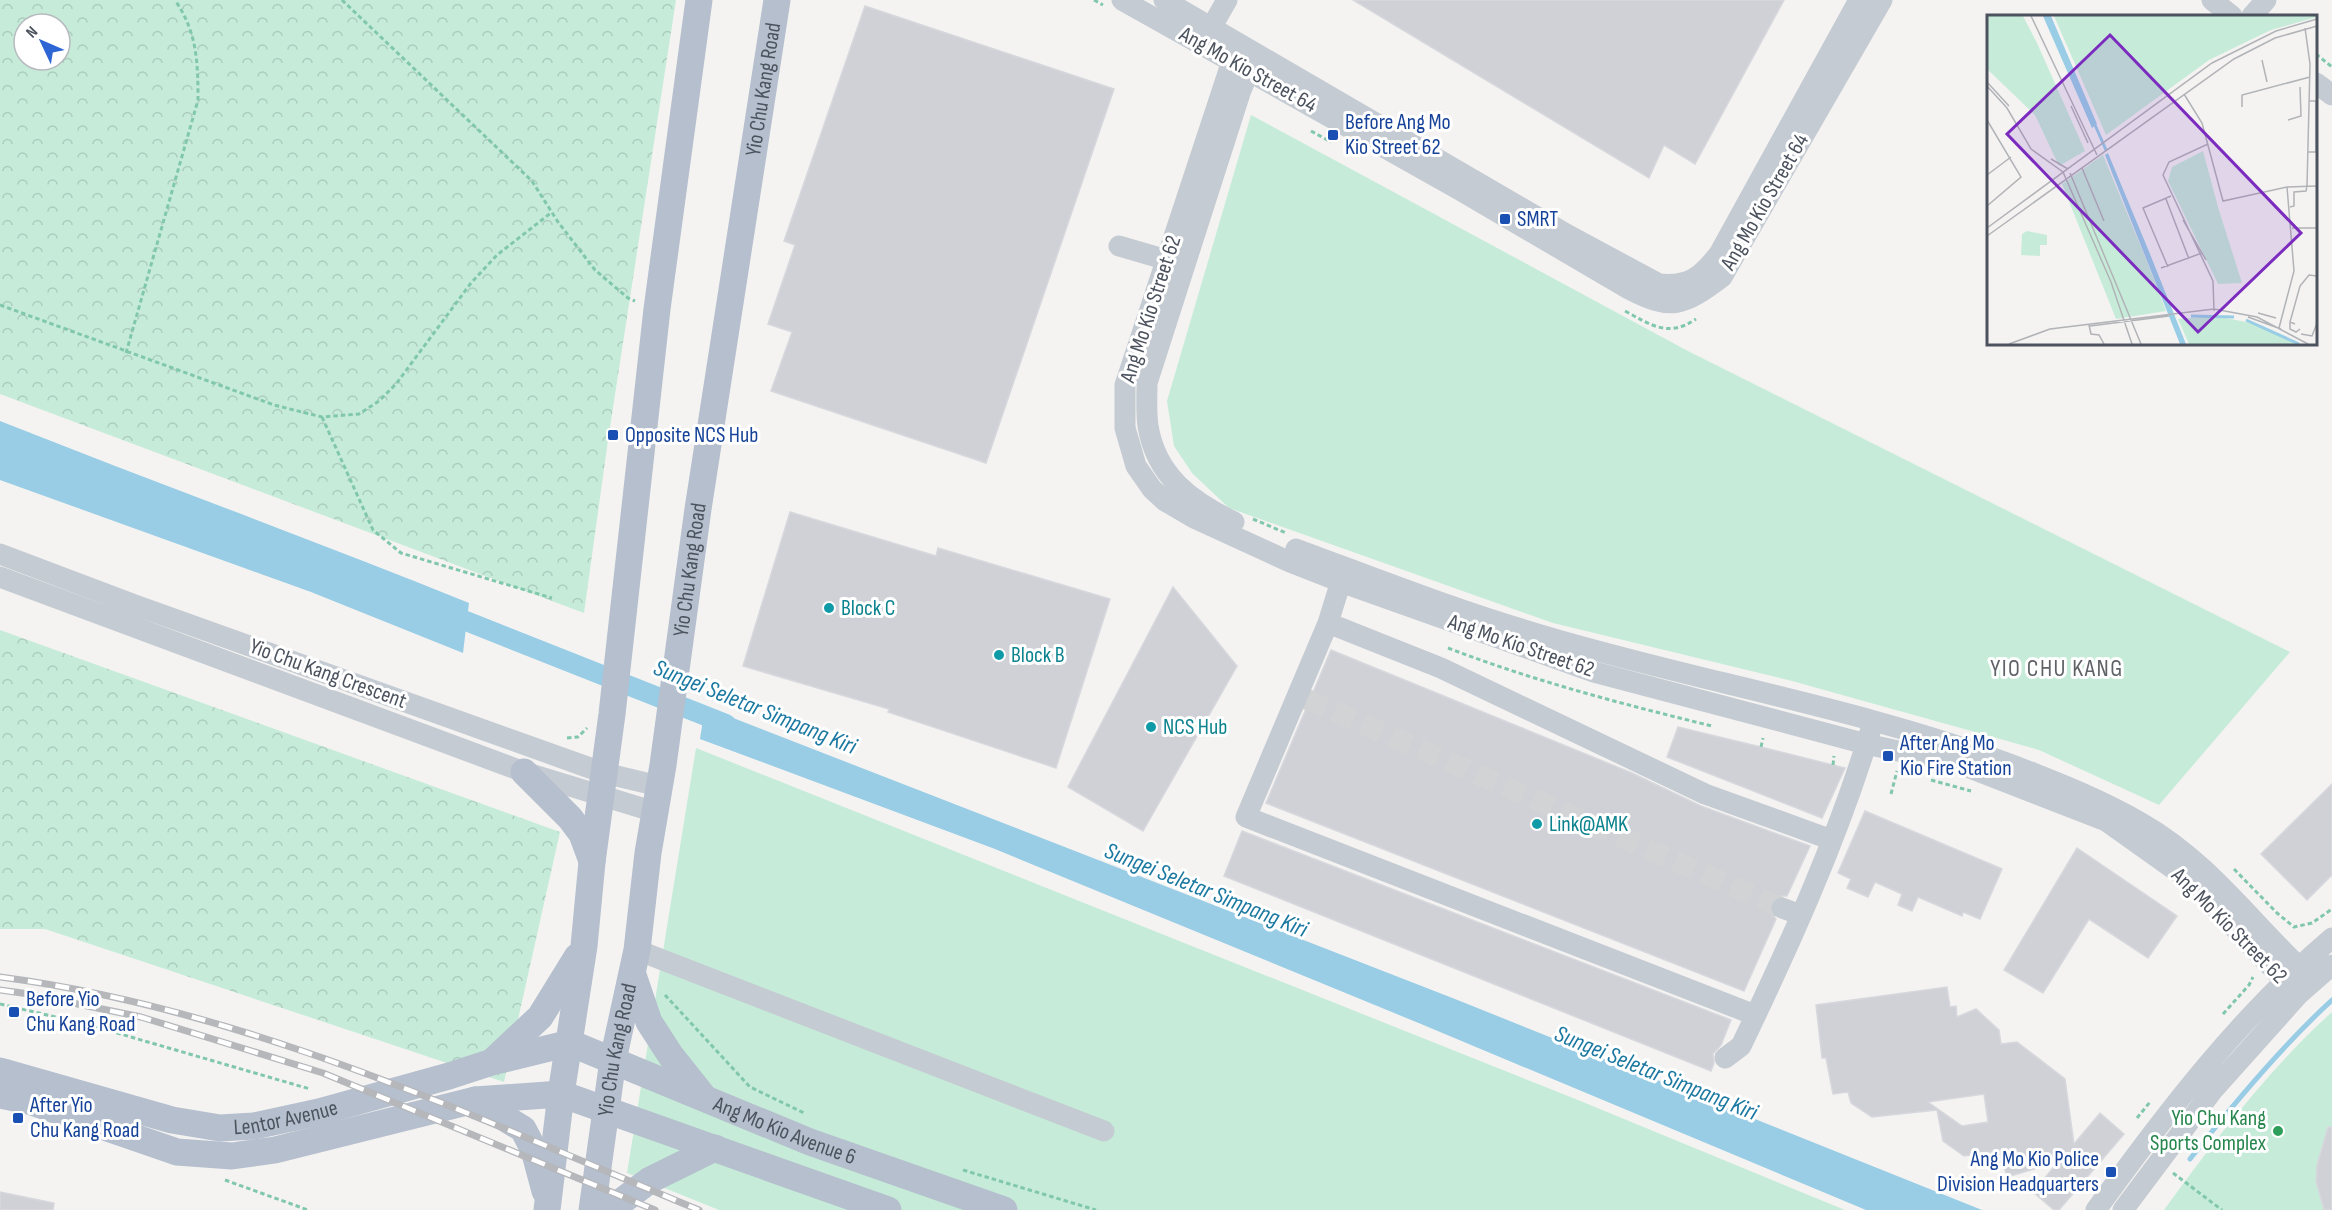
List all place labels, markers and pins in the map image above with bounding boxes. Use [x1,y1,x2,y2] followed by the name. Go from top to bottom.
[1345,109,1451,161] place label: Before Ang Mo Kio Street 62
[1326,128,1340,142] marker: Before Ang Mo Kio Street 62
[1517,206,1558,233] place label: SMRT
[1498,212,1512,226] marker: SMRT
[625,422,758,449] place label: Opposite NCS Hub
[606,428,620,442] marker: Opposite NCS Hub
[841,595,895,622] place label: Block C
[822,601,836,615] marker: Block C
[1011,642,1065,669] place label: Block B
[992,648,1006,662] marker: Block B
[1163,714,1227,741] place label: NCS Hub
[1144,720,1158,734] marker: NCS Hub
[1899,730,2012,782] place label: After Ang Mo Kio Fire Station
[1881,749,1895,763] marker: After Ang Mo Kio Fire Station
[1549,811,1628,838] place label: Link@AMK
[1530,817,1544,831] marker: Link@AMK
[26,986,135,1038] place label: Before Yio Chu Kang Road
[7,1005,21,1019] marker: Before Yio Chu Kang Road
[29,1092,139,1144] place label: After Yio Chu Kang Road
[2150,1105,2267,1157] place label: Yio Chu Kang Sports Complex
[11,1111,25,1125] marker: After Yio Chu Kang Road
[2271,1124,2285,1138] marker: Yio Chu Kang Sports Complex
[1937,1146,2099,1198] place label: Ang Mo Kio Police Division Headquarters
[2104,1165,2118,1179] marker: Ang Mo Kio Police Division Headquarters

